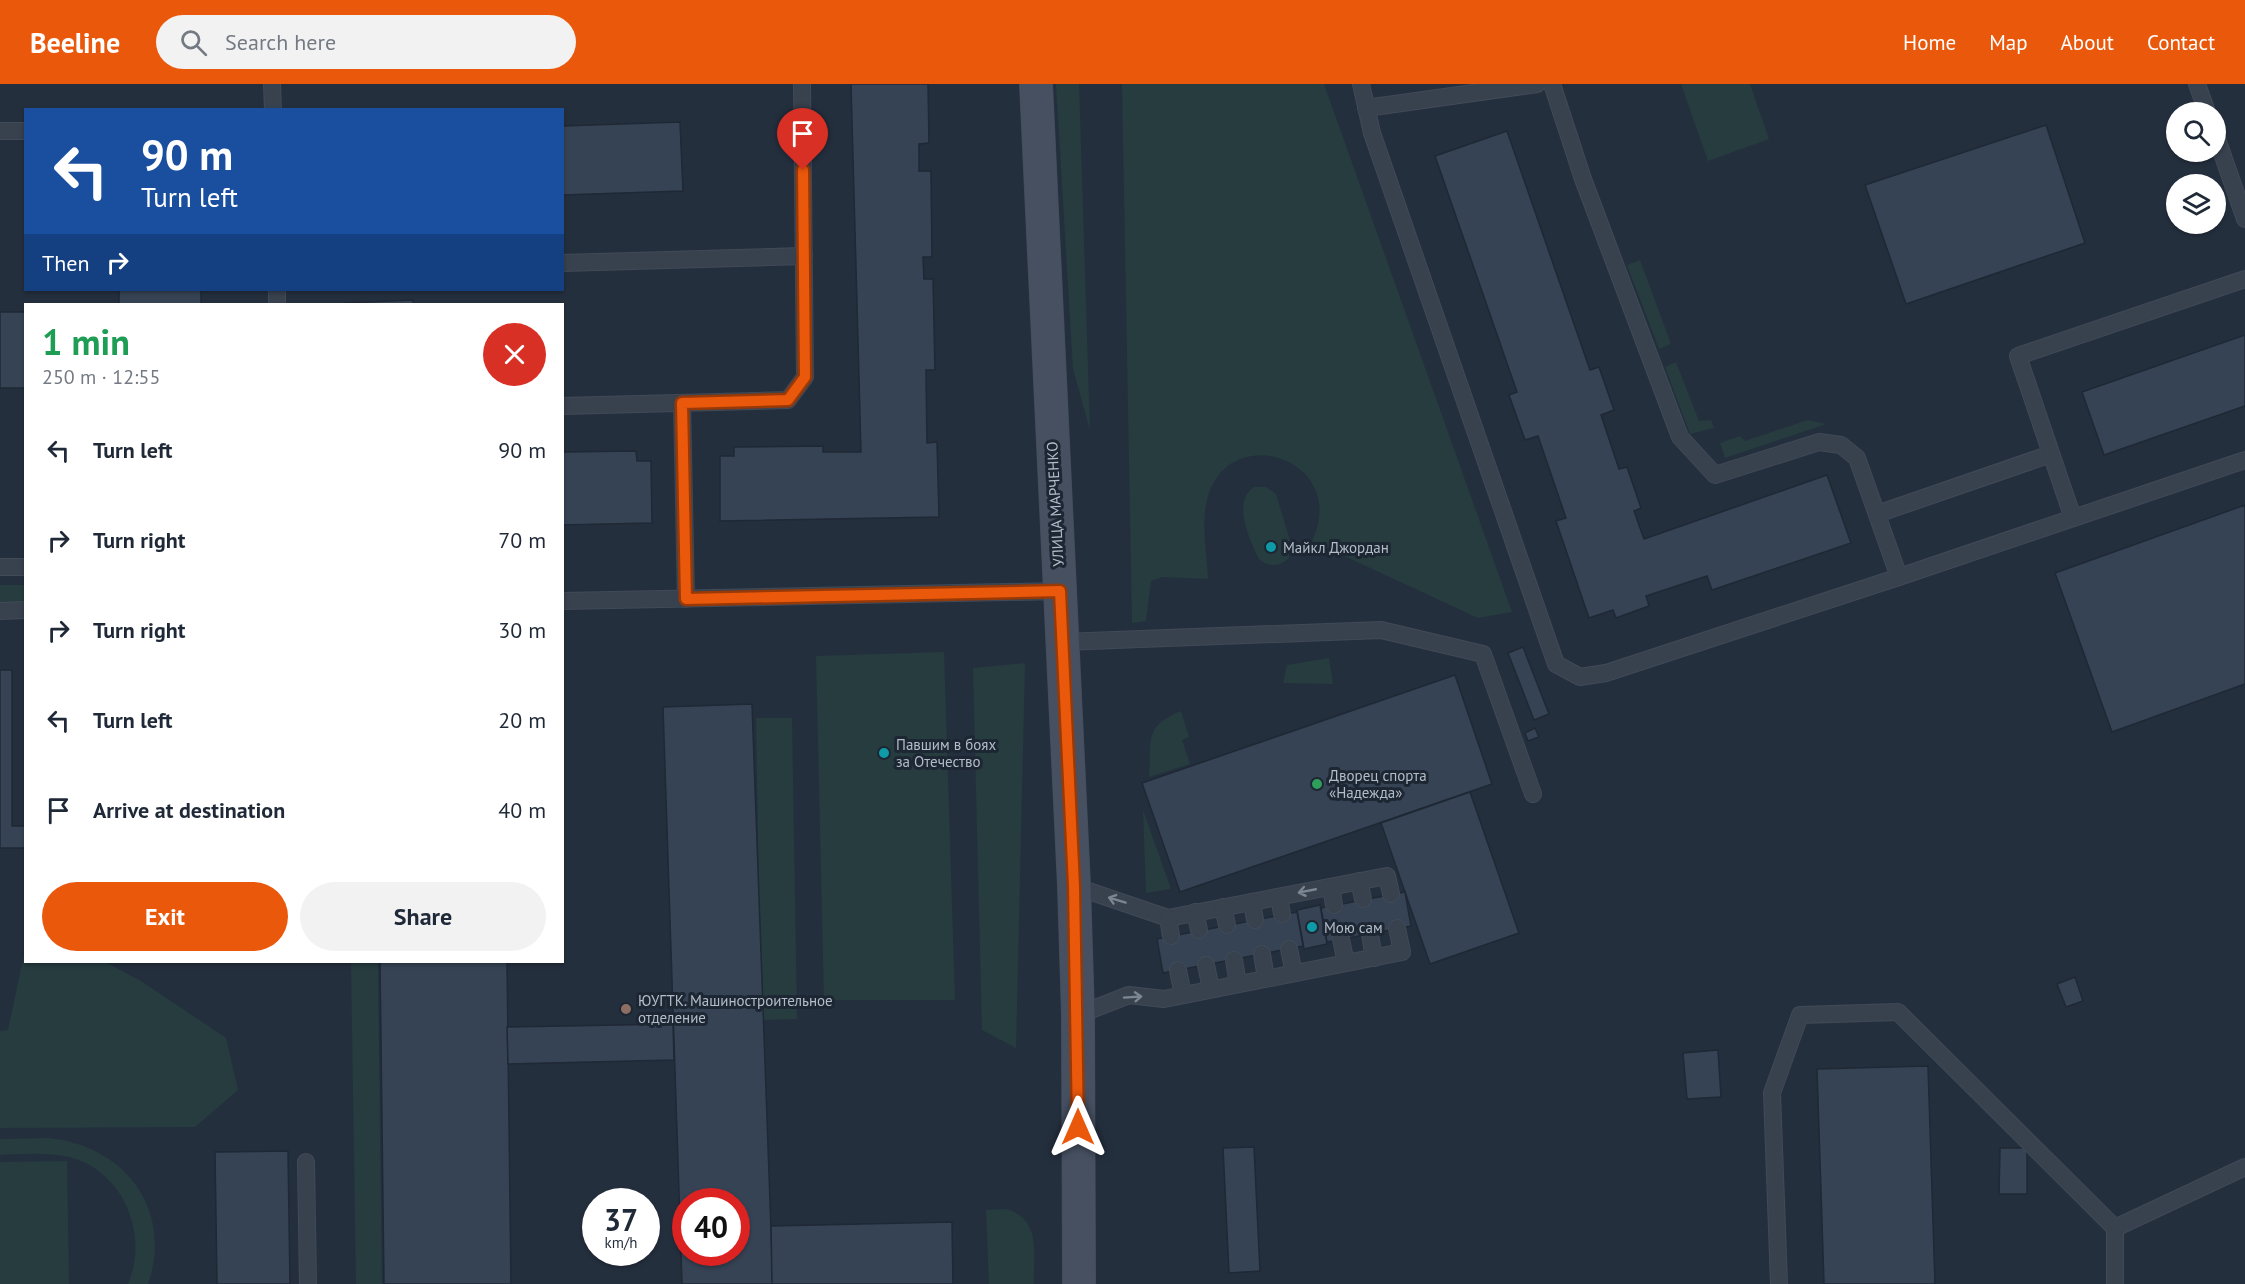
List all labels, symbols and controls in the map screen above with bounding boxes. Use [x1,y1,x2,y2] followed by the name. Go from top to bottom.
[156,15,576,69] search box
[30,24,120,61] text: Beeline
[177,26,210,59] icon: search
[225,28,336,56] text: Search here
[1903,29,1956,56] text: Home
[1989,29,2028,56] text: Map
[2061,29,2114,56] text: About
[2147,29,2215,56] text: Contact
[2166,102,2226,234] map controls
[2166,102,2226,162] button: search
[777,108,828,170] pin
[786,117,819,150] icon: arrive
[141,127,233,182] text: 90 m
[42,132,120,210] icon: left
[2166,174,2226,234] button: layers
[141,180,238,214] text: Turn left
[101,246,134,279] icon: right
[42,249,89,277] text: Then
[42,318,130,365] text: 1 min
[483,323,546,386] button: close
[42,364,160,390] text: 250 m · 12:55
[42,434,75,467] icon: left
[93,436,173,464] text: Turn left
[498,436,546,464] text: 90 m
[1042,441,1068,567] street label: УЛИЦА МАРЧЕНКО
[42,524,75,557] icon: right
[93,526,185,554] text: Turn right
[498,526,546,554] text: 70 m
[1283,538,1389,557] place label: Майкл Джордан
[1264,540,1278,554] marker: Майкл Джордан
[42,614,75,647] icon: right
[93,616,185,644] text: Turn right
[498,616,546,644] text: 30 m
[42,704,75,737] icon: left
[93,706,173,734] text: Turn left
[498,706,546,734] text: 20 m
[896,735,996,771] place label: Павшим в боях за Отечество
[877,746,891,760] marker: Павшим в боях за Отечество
[1329,766,1427,802] place label: Дворец спорта «Надежда»
[1310,777,1324,791] marker: Дворец спорта «Надежда»
[42,794,75,827] icon: arrive
[93,796,285,824] text: Arrive at destination
[498,796,546,824] text: 40 m
[42,882,288,951] button: Exit
[300,882,546,951] button: Share
[1297,886,1317,897] one-way arrow
[1108,894,1127,905] one-way arrow
[1324,918,1383,937] place label: Мою сам
[1305,920,1319,934] marker: Мою сам
[638,991,833,1027] place label: ЮУГТК. Машиностроительное отделение
[1123,992,1142,1003] one-way arrow
[619,1002,633,1016] marker: ЮУГТК. Машиностроительное отделение
[1046,1095,1110,1159] position arrow
[672,1188,750,1266] speed limit sign: 40
[604,1200,638,1239] text: 37
[605,1233,637,1252] text: km/h

